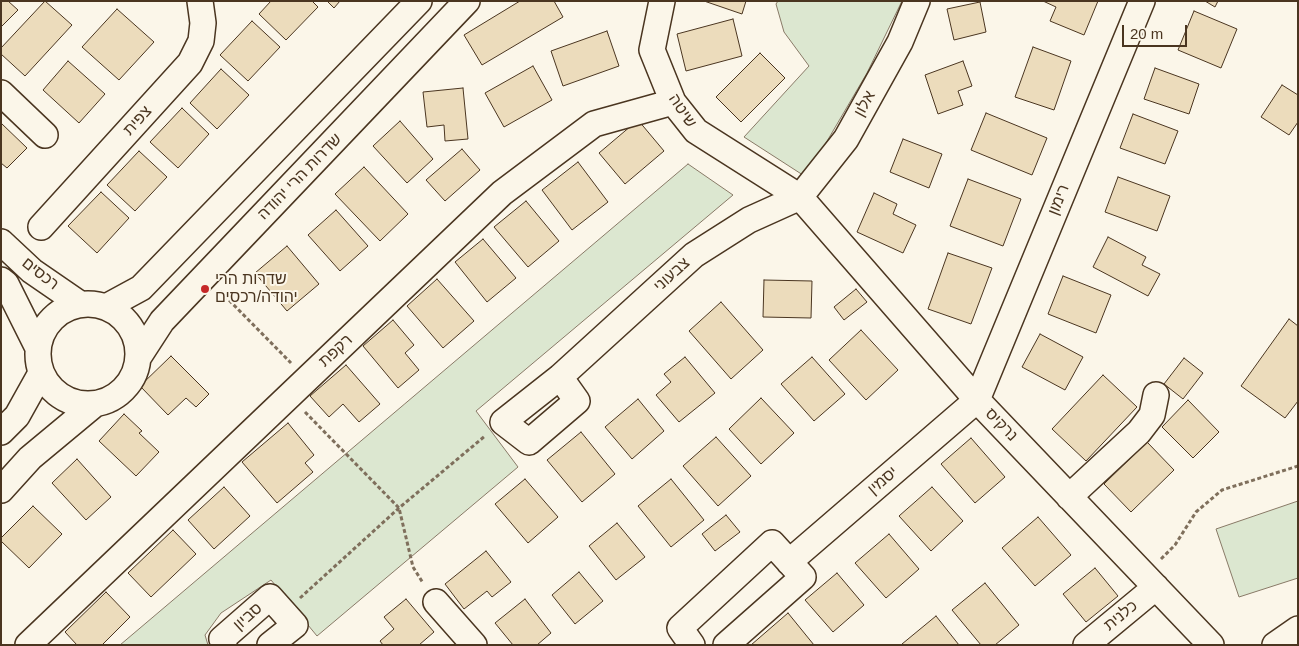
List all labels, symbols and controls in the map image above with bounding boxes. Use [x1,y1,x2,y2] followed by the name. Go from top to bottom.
[1124,15,1189,47] scale bar
[1130,25,1163,42] text: 20 m
[850,88,880,120] street label: אלון
[664,91,700,131] street label: שיטה
[120,102,156,140] street label: צפית
[254,130,346,224] street label: שדרות הרי יהודה
[1044,182,1074,218] street label: רימון
[18,254,62,294] street label: רכסים
[650,254,694,296] street label: צבעוני
[215,270,298,308] place label: שדרות הרי יהודה/רכסים
[199,283,211,295] marker: שדרות הרי יהודה/רכסים
[315,331,357,371] street label: רקפת
[981,404,1021,446] street label: נרקיס
[864,463,902,499] street label: יסמין
[1100,597,1142,635] street label: כלנית
[230,599,266,635] street label: סביון

